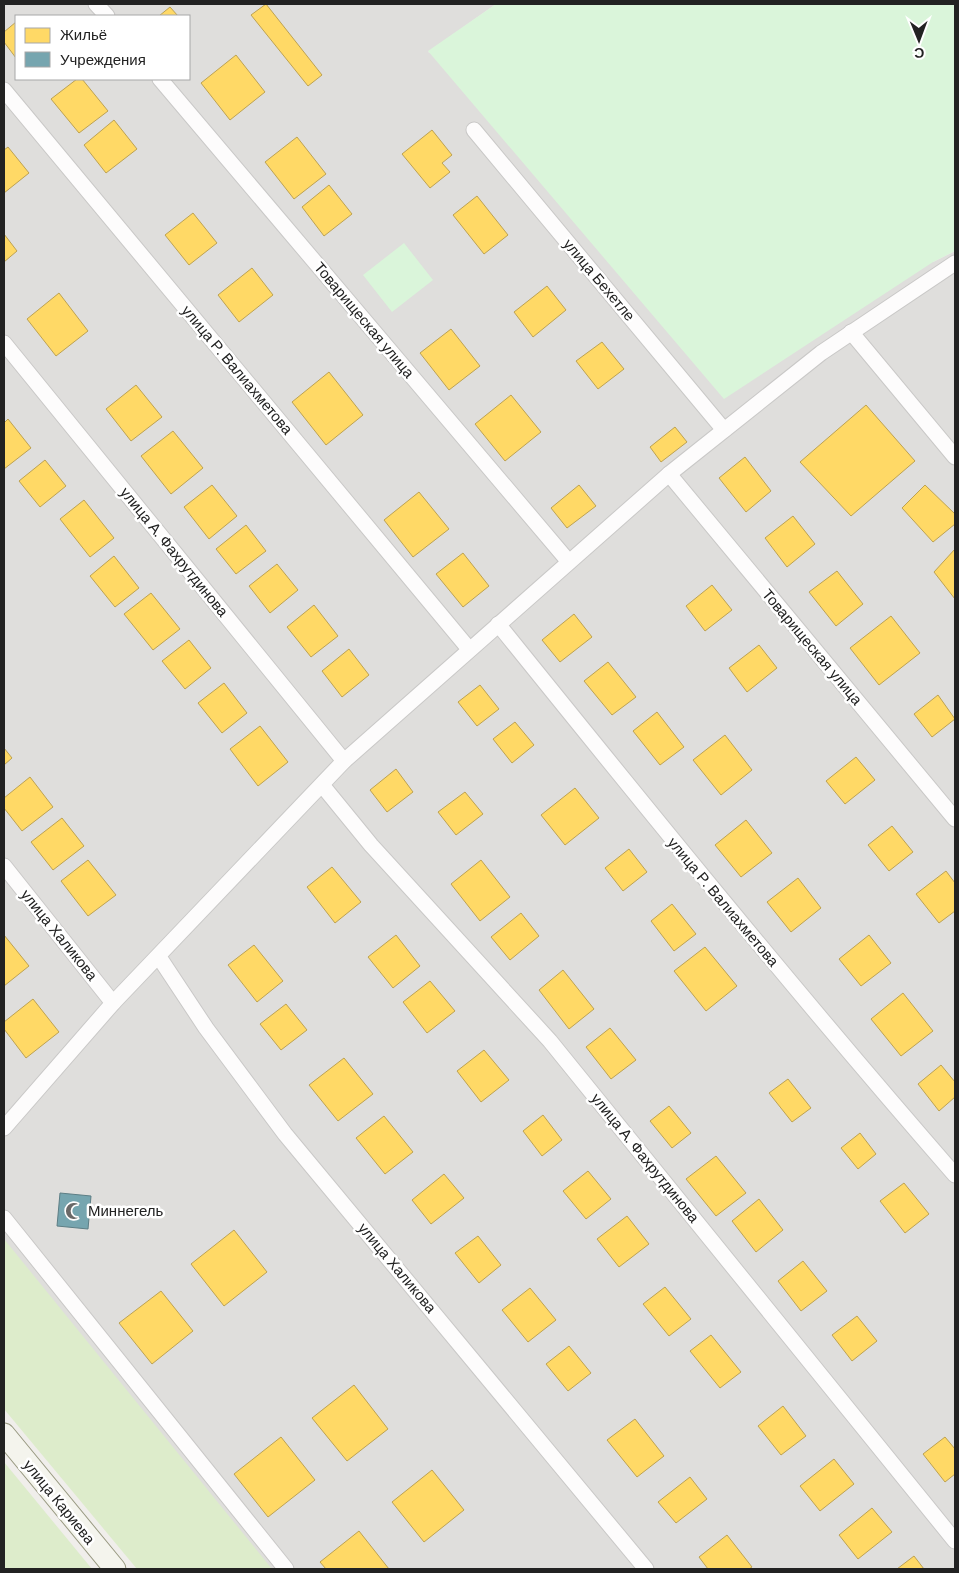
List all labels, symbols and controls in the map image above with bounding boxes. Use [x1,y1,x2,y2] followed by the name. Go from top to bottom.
[15,15,190,80] legend
[894,15,944,65] north arrow
[60,25,107,45] text: Жильё
[914,44,924,62] text: С
[60,50,146,70] text: Учреждения
[559,235,639,325] street label: улица Бехетле
[309,258,419,383] street label: Товарищеская улица
[177,301,297,439] street label: улица Р. Валиахметова
[115,483,233,622] street label: улица А. Фахрутдинова
[757,585,867,710] street label: Товарищеская улица
[663,833,783,971] street label: улица Р. Валиахметова
[16,885,102,985] street label: улица Халикова
[586,1089,704,1228] street label: улица А. Фахрутдинова
[64,1201,84,1221] mosque icon: Миннегель
[88,1201,164,1221] place label: Миннегель
[353,1219,441,1318] street label: улица Халикова
[19,1455,100,1549] street label: улица Кариева

